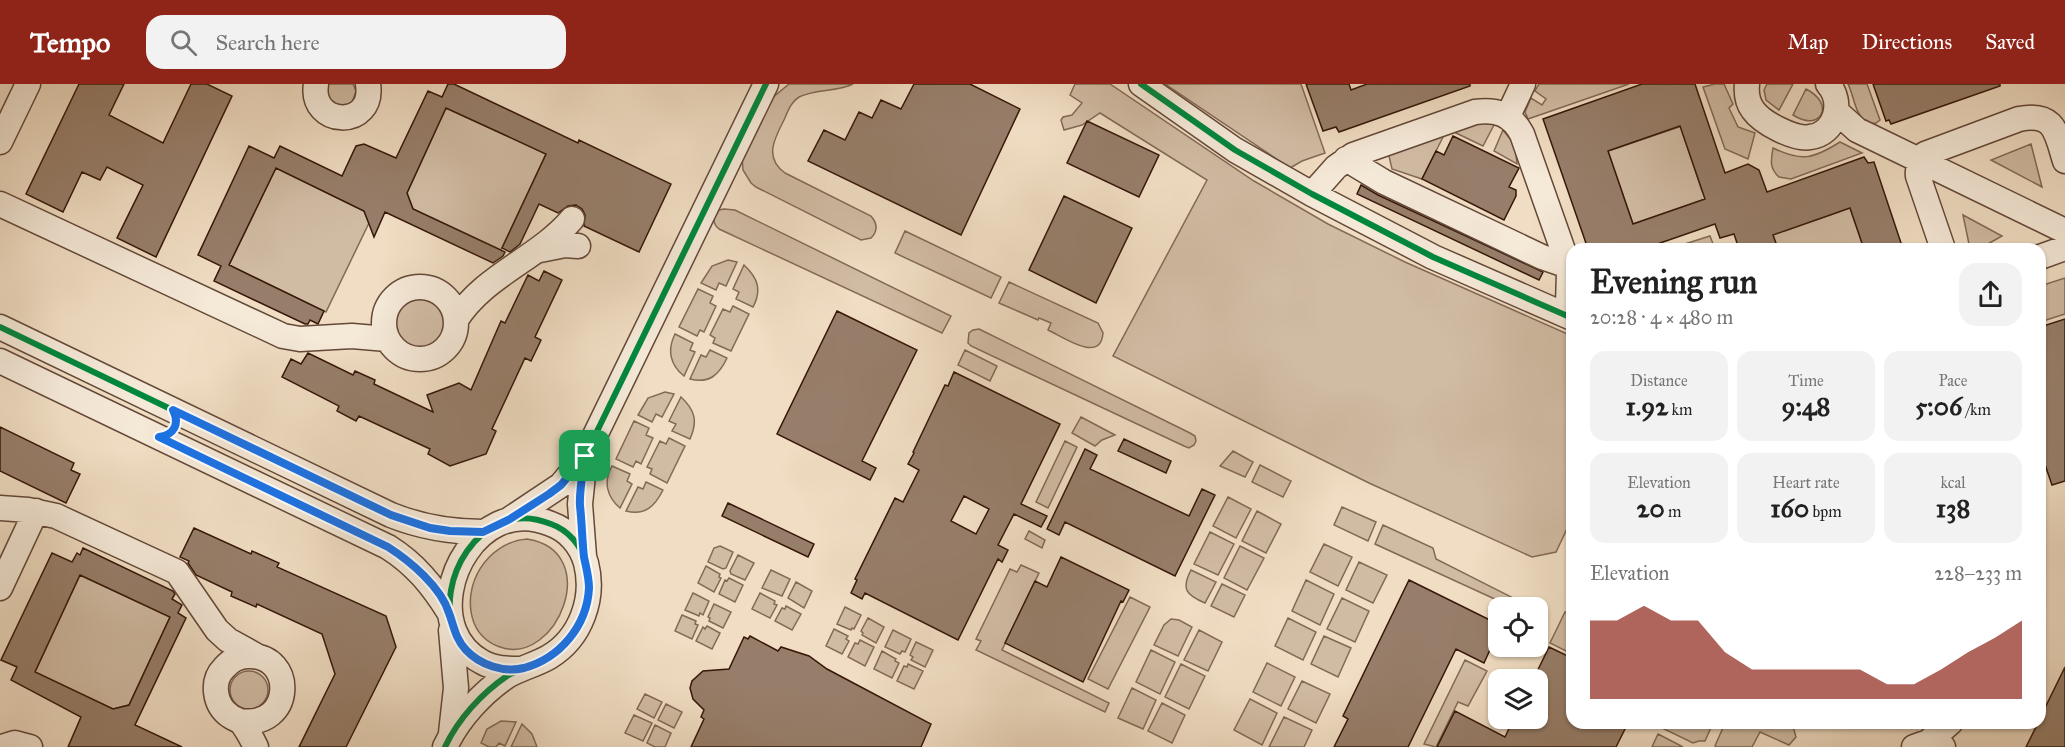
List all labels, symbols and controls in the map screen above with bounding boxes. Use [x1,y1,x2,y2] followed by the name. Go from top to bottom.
[146,15,566,69] search box
[30,25,110,60] text: Tempo
[167,26,200,59] icon: search
[215,29,320,56] text: Search here
[1788,29,1829,55] text: Map
[1862,29,1952,55] text: Directions
[1985,29,2035,55] text: Saved
[1590,262,1757,302] text: Evening run
[1959,263,2022,326] button: share
[1590,305,1733,329] text: 20:28 · 4 × 480 m
[1630,371,1688,390] text: Distance
[1788,371,1824,390] text: Time
[1938,371,1968,390] text: Pace
[1626,390,1668,422] text: 1.92
[1782,390,1830,422] text: 9:48
[1915,390,1962,422] text: 5:06
[1668,400,1692,419] text: km
[1962,400,1991,419] text: /km
[559,430,610,481] pin
[568,439,601,472] icon: arrive
[1627,473,1691,492] text: Elevation
[1772,473,1840,492] text: Heart rate
[1940,473,1966,492] text: kcal
[1637,492,1665,524] text: 20
[1770,492,1809,524] text: 160
[1936,492,1970,524] text: 138
[1665,502,1681,521] text: m
[1809,502,1842,521] text: bpm
[1590,561,1669,585] text: Elevation
[1934,561,2022,585] text: 228–233 m
[1488,597,1548,729] map controls
[1488,597,1548,657] button: locate
[1488,669,1548,729] button: layers

